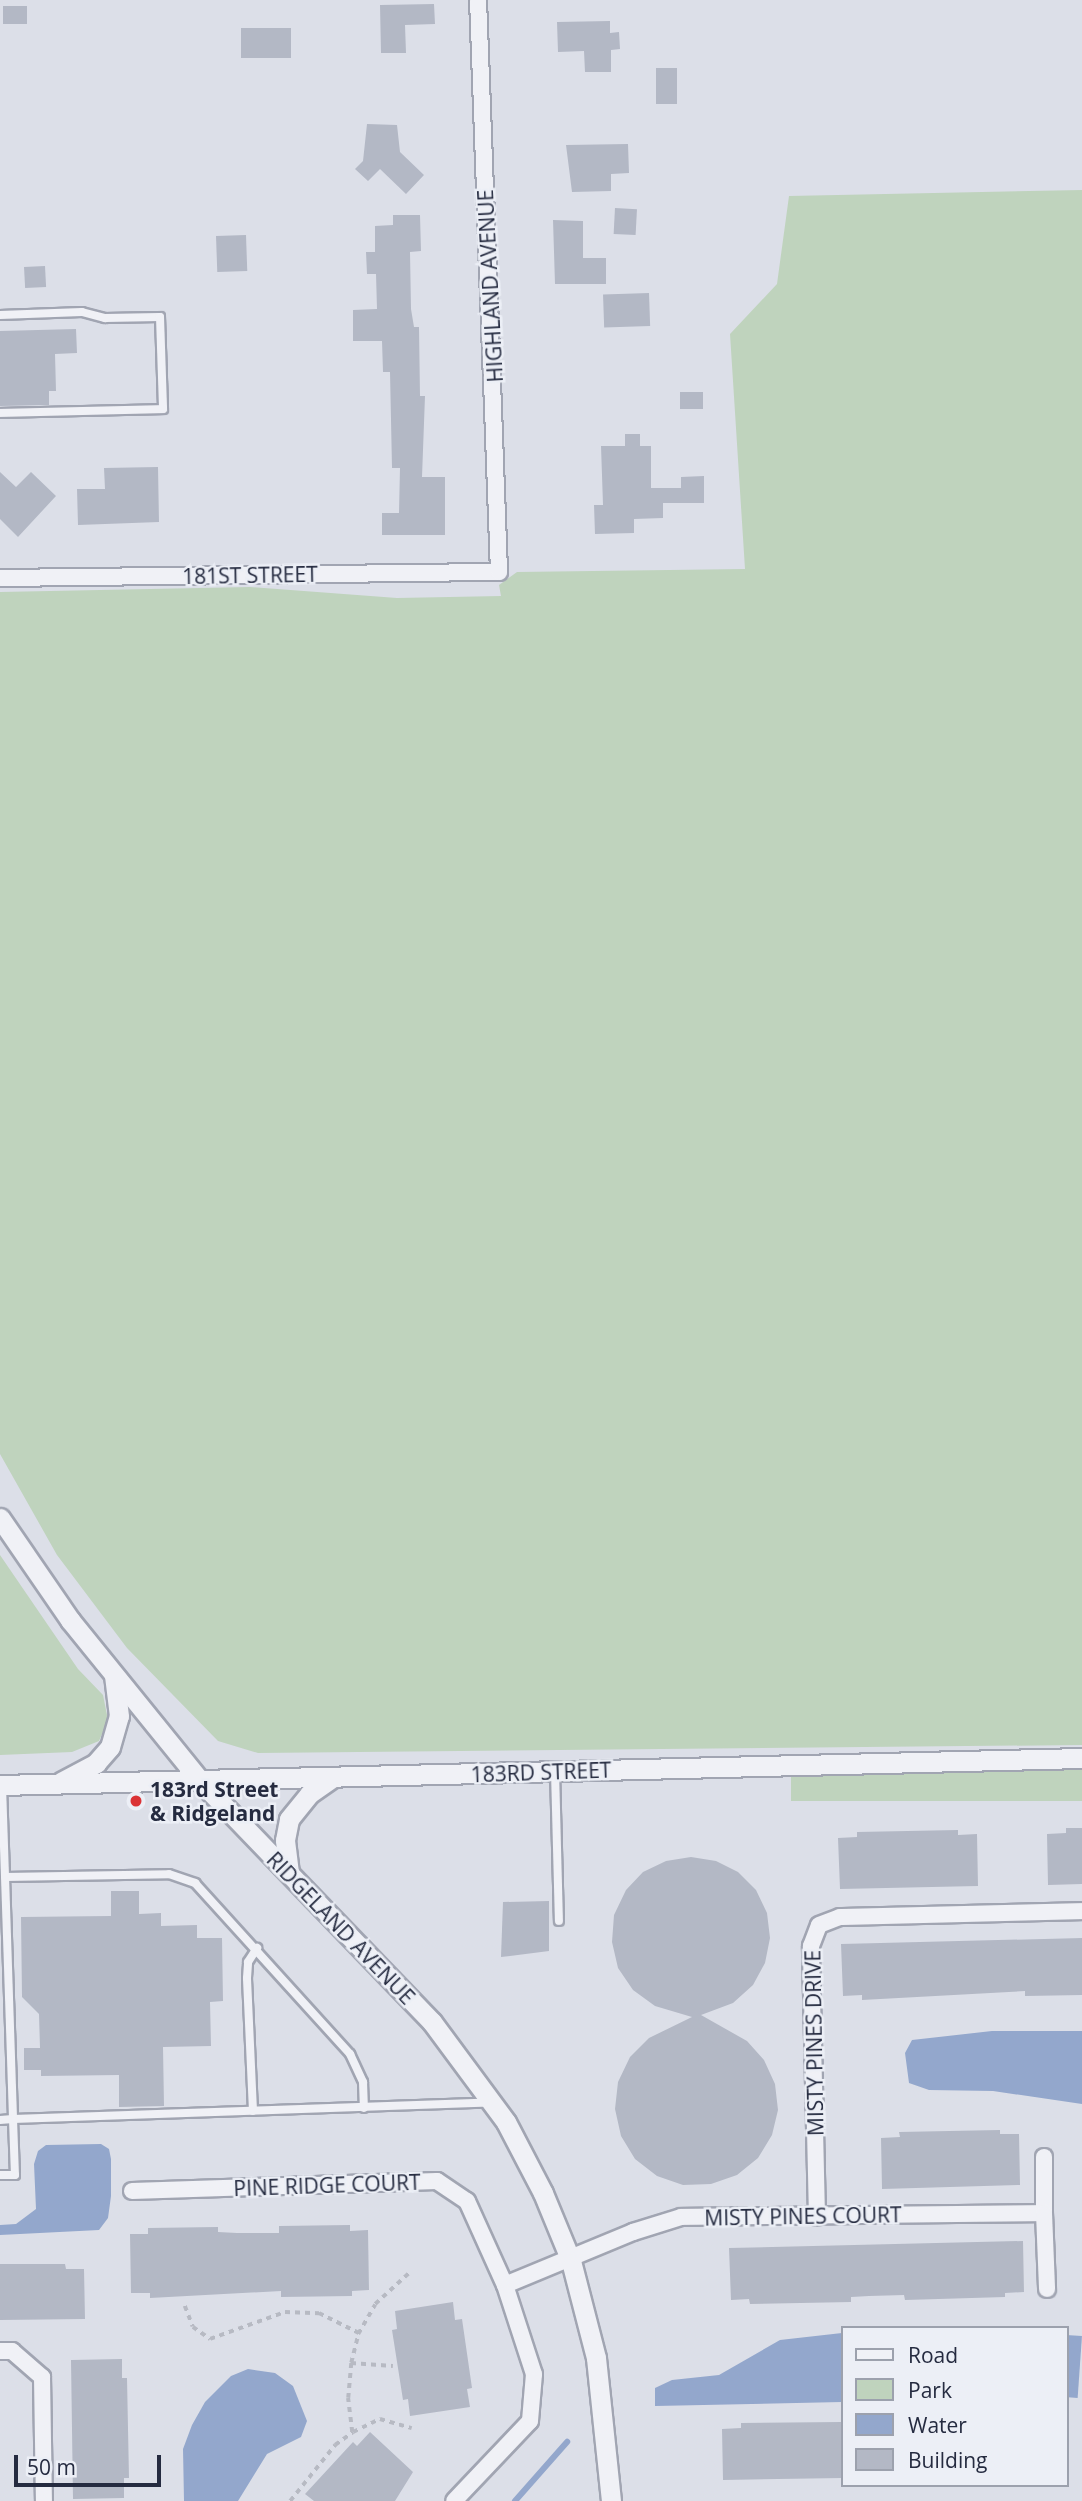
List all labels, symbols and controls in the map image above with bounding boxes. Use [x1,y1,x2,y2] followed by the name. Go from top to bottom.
[472,189,508,383] street label: HIGHLAND AVENUE
[182,561,318,589] street label: 181ST STREET
[470,1757,612,1787] street label: 183RD STREET
[150,1776,278,1826] place label: 183rd Street & Ridgeland
[128,1793,144,1809] marker: 183rd Street & Ridgeland
[262,1847,420,2009] street label: RIDGELAND AVENUE
[800,1950,828,2136] street label: MISTY PINES DRIVE
[233,2169,421,2201] street label: PINE RIDGE COURT
[704,2202,902,2230] street label: MISTY PINES COURT
[841,2326,1068,2487] legend
[908,2341,958,2369] text: Road
[908,2376,952,2404] text: Park
[908,2411,967,2439] text: Water
[18,2442,164,2486] scale bar
[908,2446,987,2474] text: Building
[27,2453,76,2481] text: 50 m

